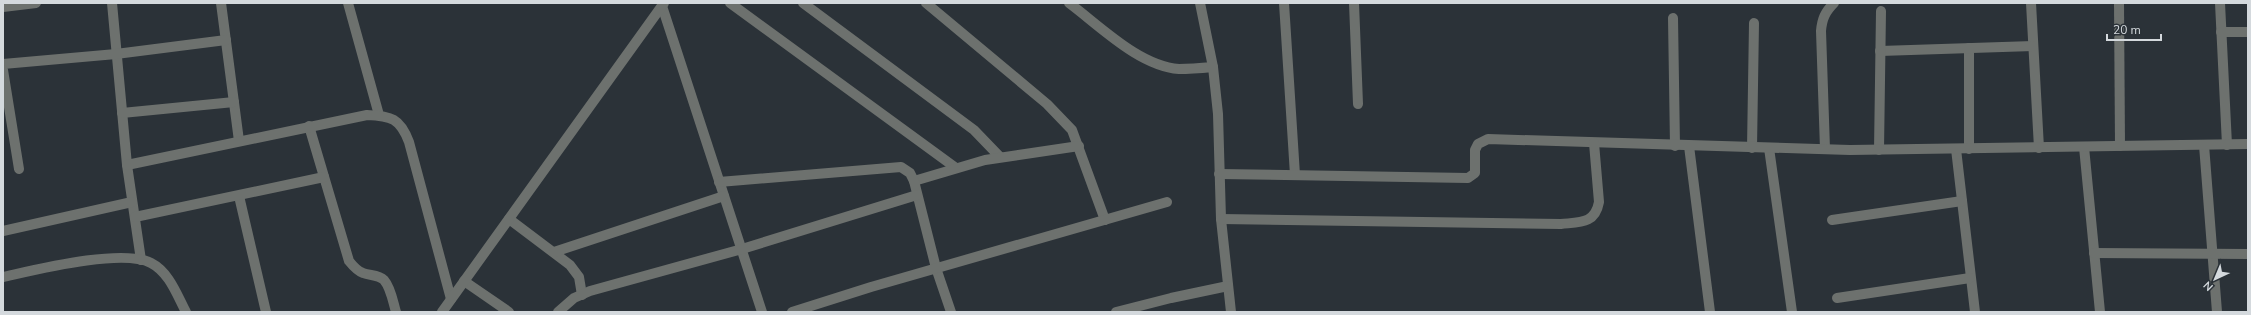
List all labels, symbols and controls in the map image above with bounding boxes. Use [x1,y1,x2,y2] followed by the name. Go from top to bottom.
[2107,16,2161,42] scale bar
[2113,22,2141,38] text: 20 m
[2195,259,2235,299] north arrow
[2200,278,2217,294] text: N

